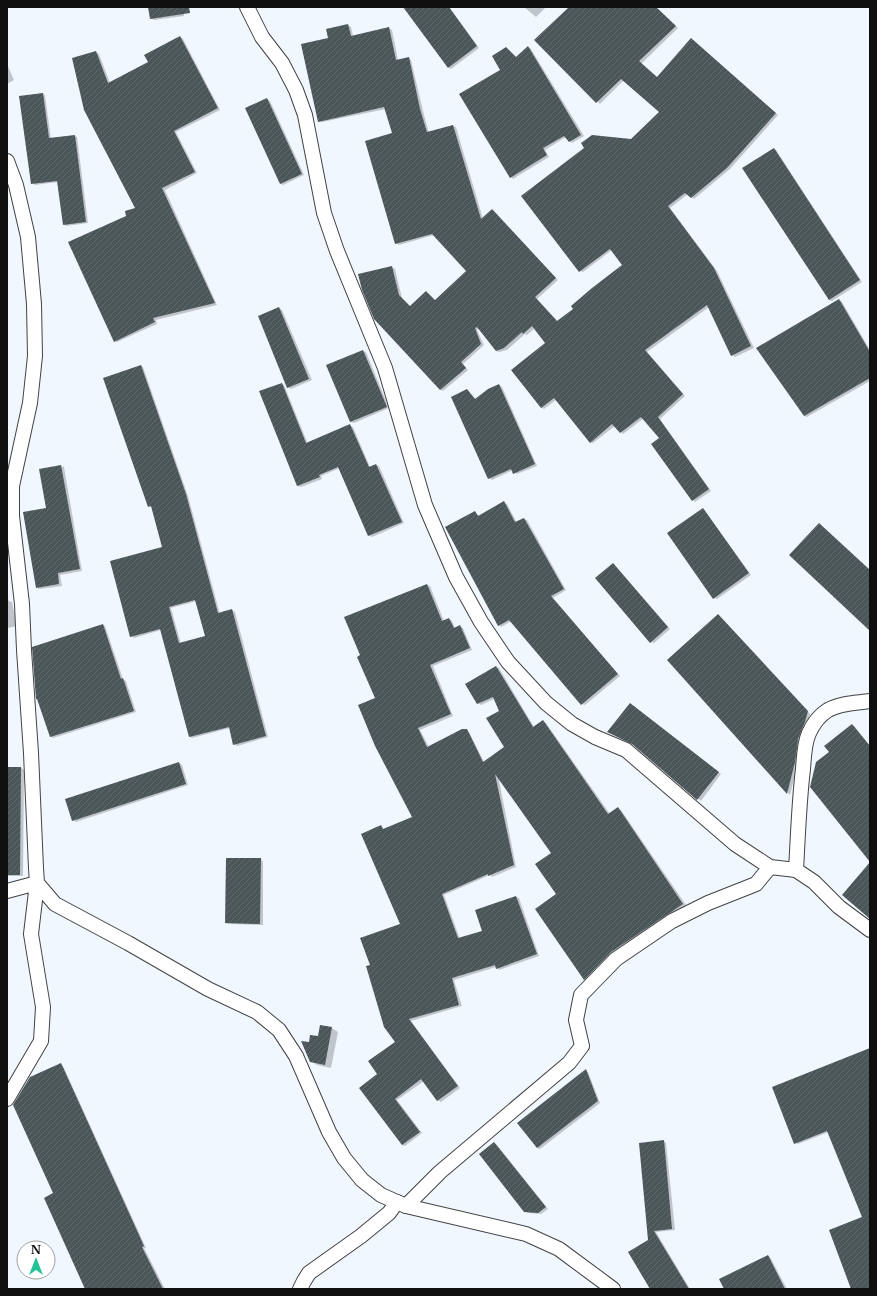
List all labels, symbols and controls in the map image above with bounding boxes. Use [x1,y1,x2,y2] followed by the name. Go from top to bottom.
[16,1240,56,1280] north arrow
[31,1243,42,1257] text: N

